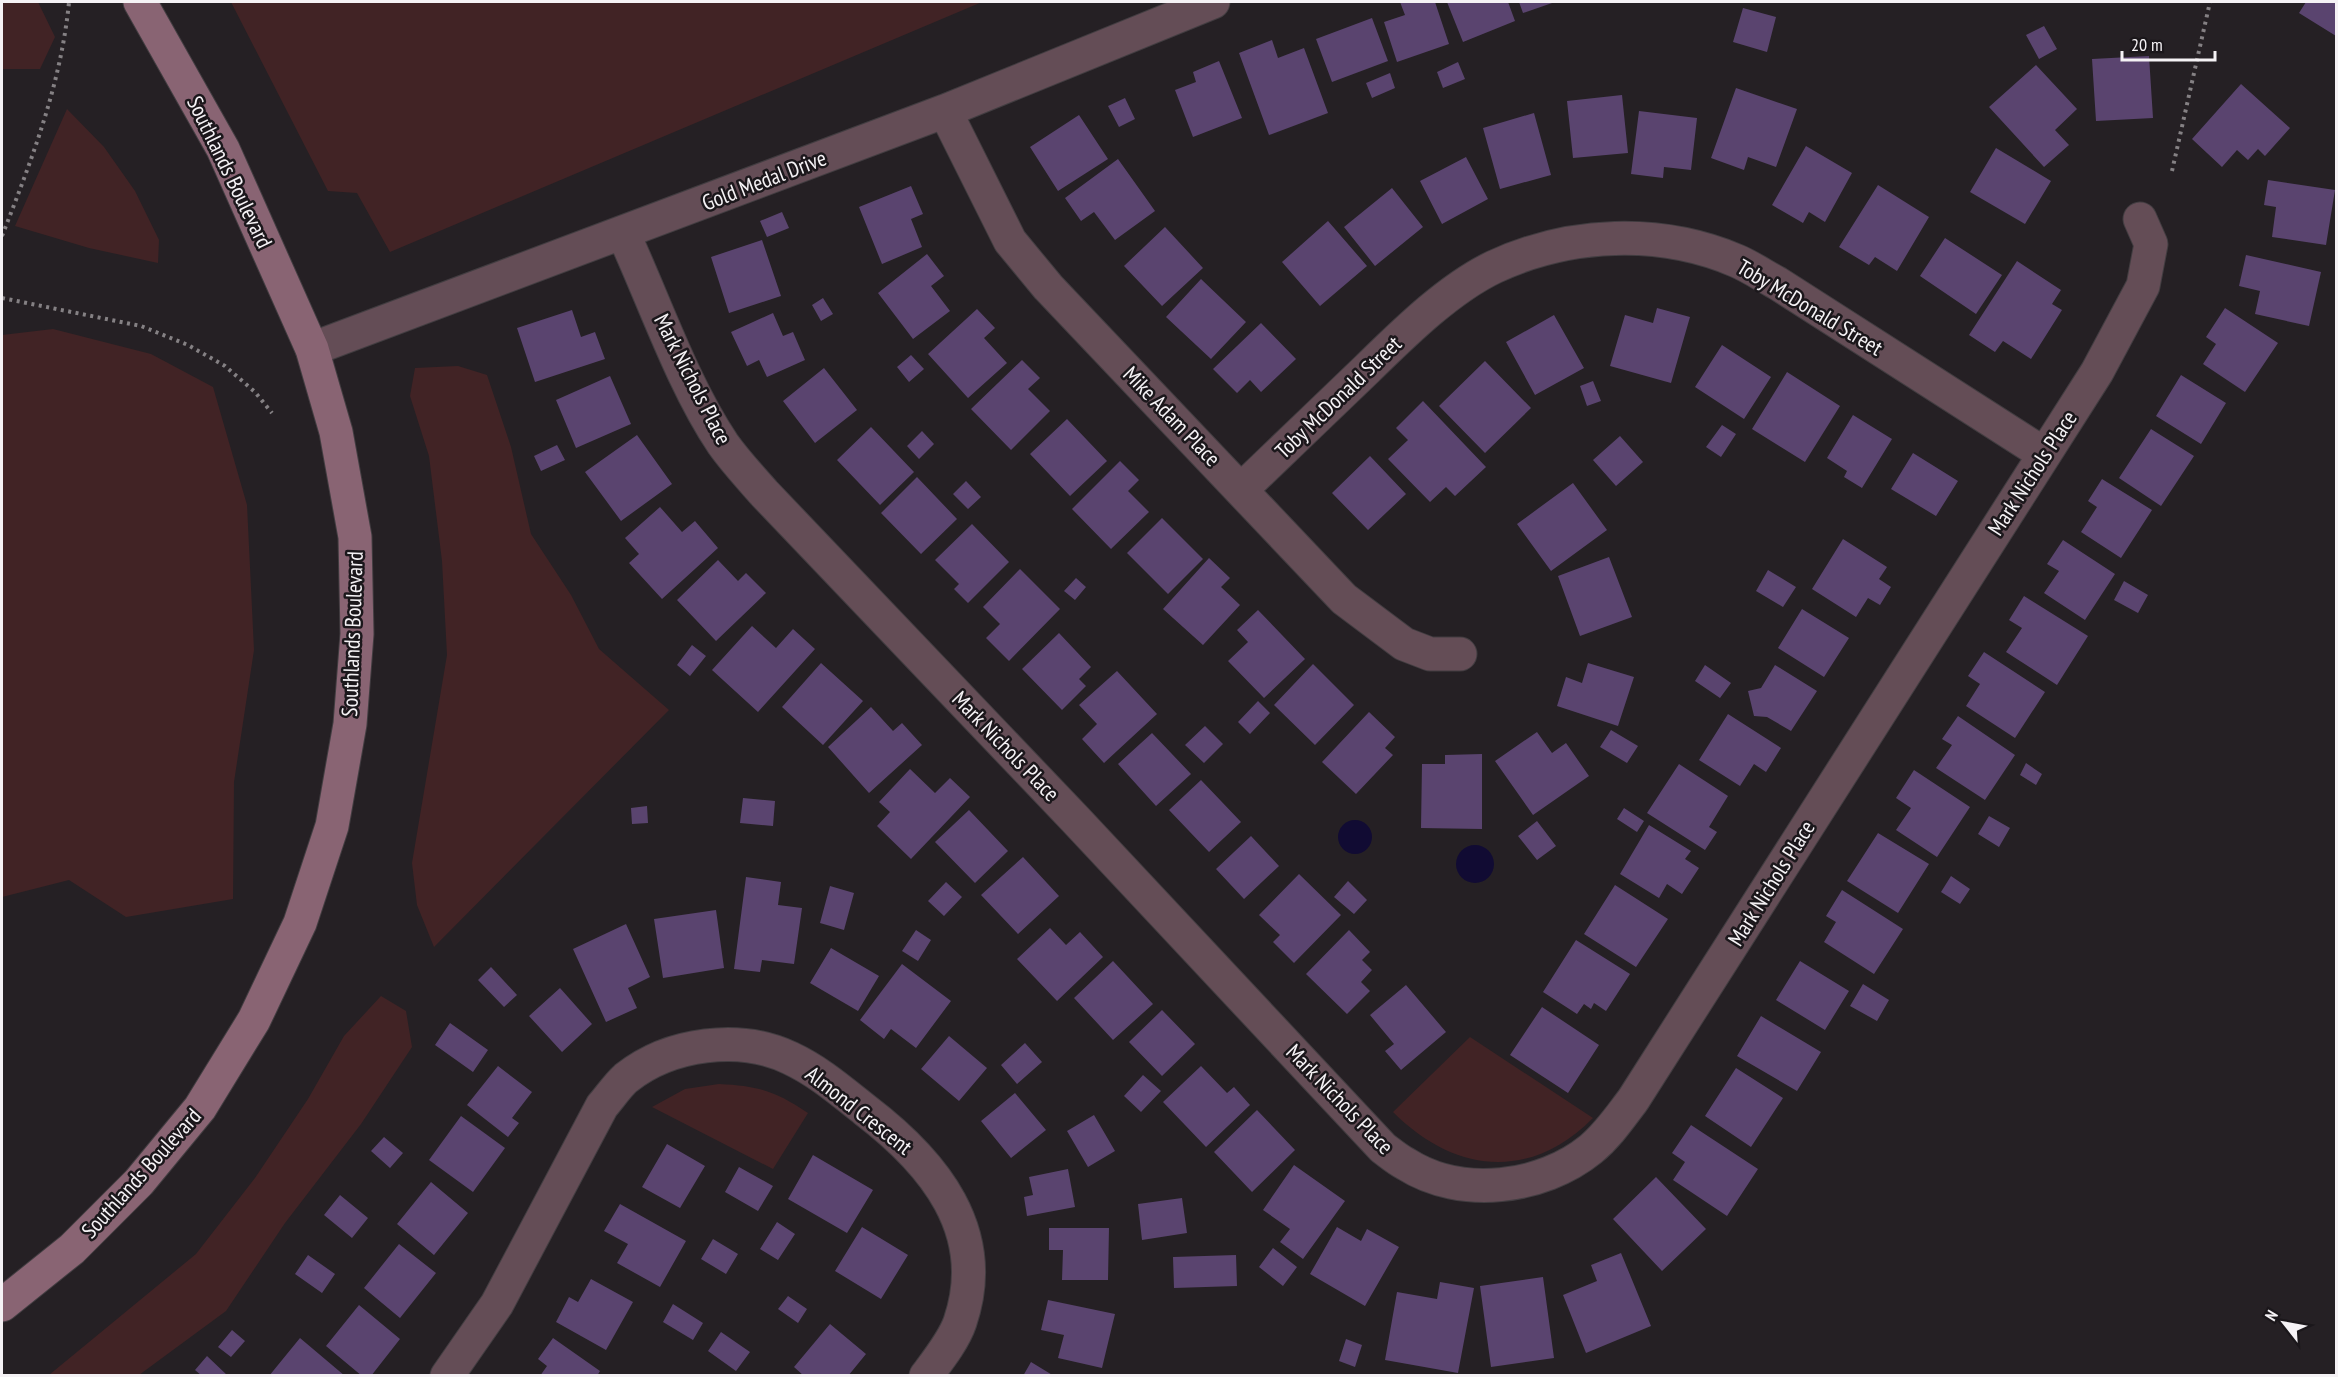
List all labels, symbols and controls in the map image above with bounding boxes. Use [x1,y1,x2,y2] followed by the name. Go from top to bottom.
[2122,24,2215,62] scale bar
[2131,33,2163,56] text: 20 m
[181,91,279,253] street label: Southlands Boulevard
[698,143,830,217] street label: Gold Medal Drive
[1732,253,1888,361] street label: Toby McDonald Street
[648,309,738,449] street label: Mark Nichols Place
[1269,330,1407,464] street label: Toby McDonald Street
[1117,360,1227,472] street label: Mike Adam Place
[1981,406,2083,540] street label: Mark Nichols Place
[335,551,369,717] street label: Southlands Boulevard
[946,685,1066,807] street label: Mark Nichols Place
[1721,815,1821,951] street label: Mark Nichols Place
[1280,1038,1400,1160] street label: Mark Nichols Place
[800,1060,918,1160] street label: Almond Crescent
[75,1102,207,1244] street label: Southlands Boulevard
[2254,1293,2314,1353] north arrow
[2260,1306,2282,1324] text: N

